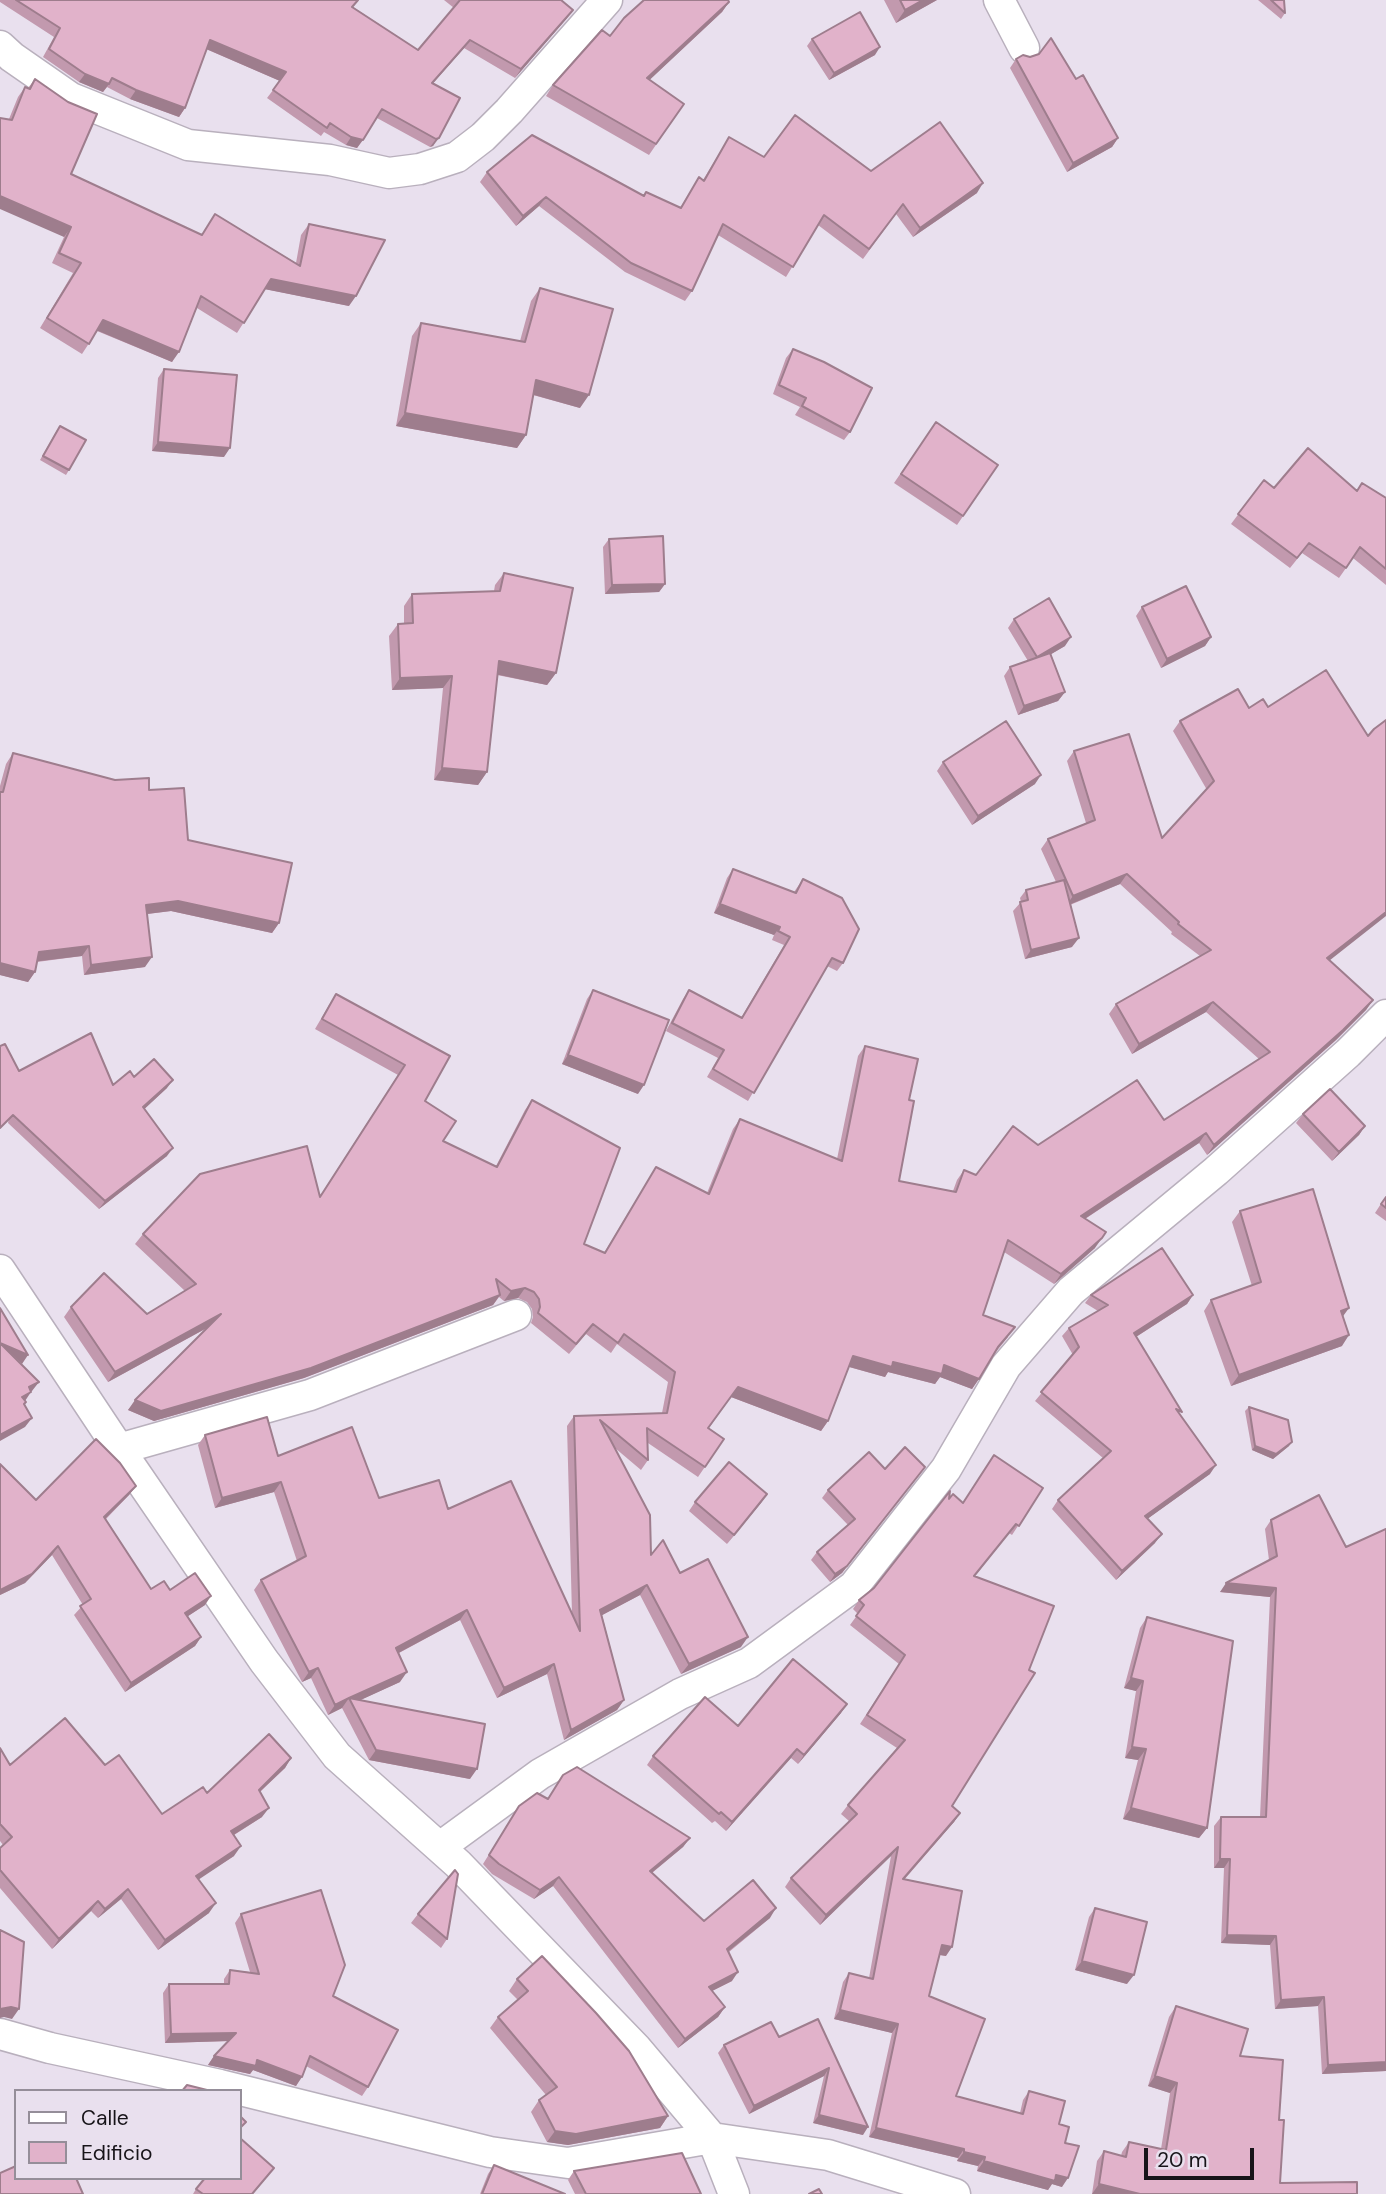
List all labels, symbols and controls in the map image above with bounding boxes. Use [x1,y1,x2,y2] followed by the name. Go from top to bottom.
[14,2089,242,2180] legend
[81,2104,129,2132] text: Calle
[1148,2134,1258,2178] scale bar
[81,2139,152,2167] text: Edificio
[1157,2146,1208,2174] text: 20 m

